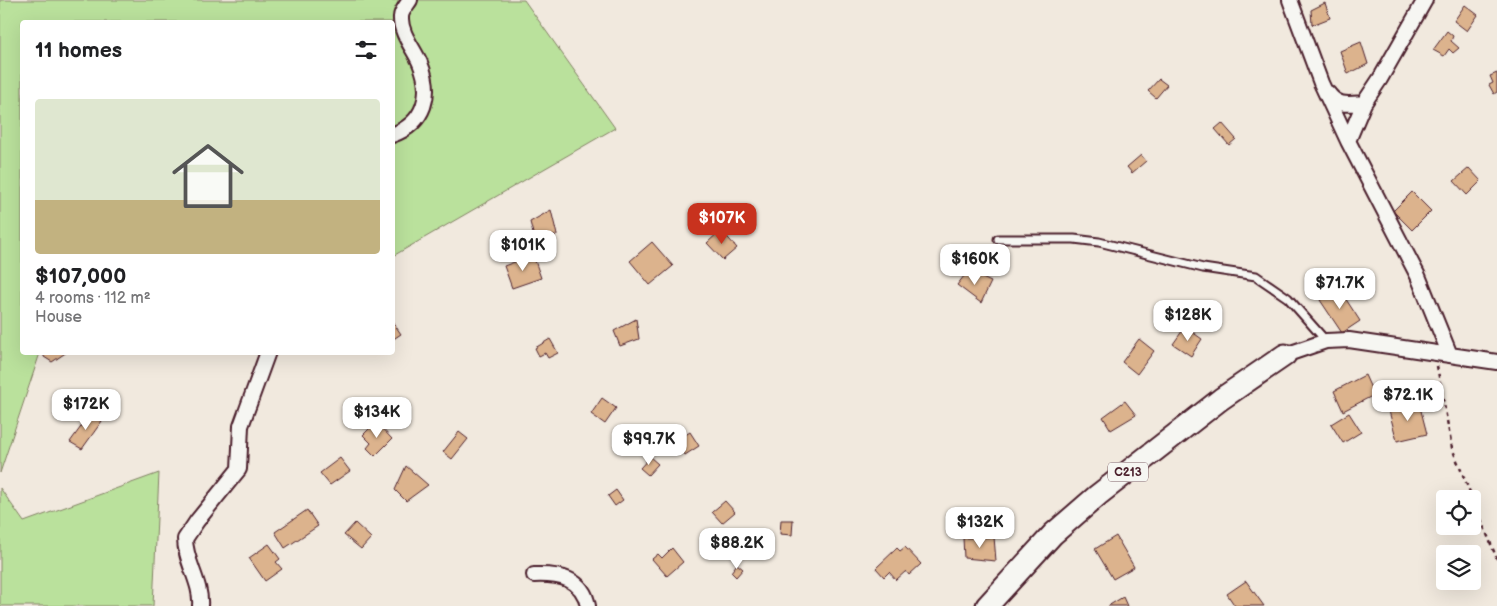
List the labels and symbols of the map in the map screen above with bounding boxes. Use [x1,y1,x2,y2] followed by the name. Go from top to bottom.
[687,202,757,245] pin: $107K
[488,230,558,272] pin: $101K
[940,244,1010,286] pin: $160K
[1299,268,1381,310] pin: $71.7K
[1153,300,1223,342] pin: $128K
[1367,380,1449,422] pin: $72.1K
[51,388,121,431] pin: $172K
[342,396,412,439] pin: $134K
[608,424,690,466] pin: $99.7K
[1108,462,1148,482] road number: C213
[945,506,1015,549] pin: $132K
[696,528,778,570] pin: $88.2K

